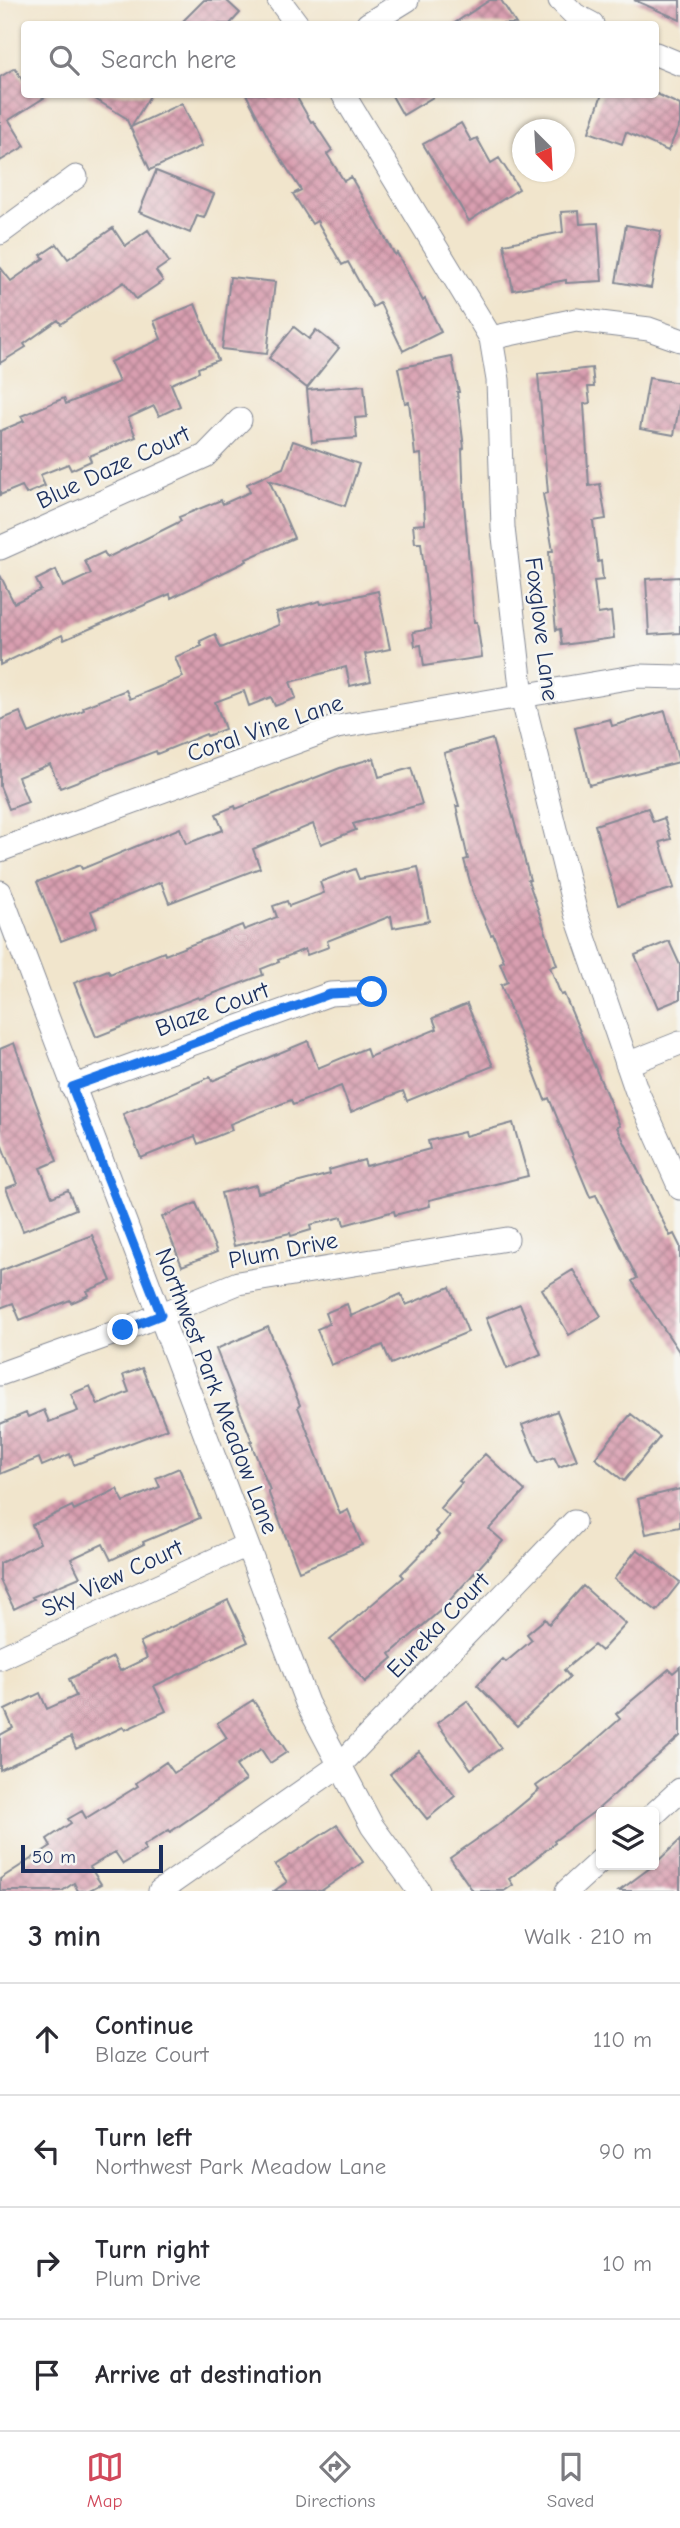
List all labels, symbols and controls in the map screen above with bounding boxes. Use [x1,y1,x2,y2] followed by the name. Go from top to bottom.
[21,21,659,98] search box
[45,41,83,79] icon: search
[101,45,236,75] text: Search here
[512,119,575,182] north arrow
[32,419,195,515] street label: Blue Daze Court
[519,555,565,703] street label: Foxglove Lane
[183,688,347,768] street label: Coral Vine Lane
[152,975,274,1042] street label: Blaze Court
[356,976,387,1007] route start
[226,1226,340,1274] street label: Plum Drive
[149,1244,285,1538] street label: Northwest Park Meadow Lane
[107,1314,138,1345] route end
[37,1533,188,1623] street label: Sky View Court
[381,1566,496,1683] street label: Eureka Court
[596,1807,659,1870] map controls
[596,1807,659,1870] button: layers
[21,1842,163,1874] scale bar
[32,1846,76,1868] text: 50 m
[28,1919,101,1954] text: 3 min
[524,1923,652,1950] text: Walk · 210 m
[95,2011,193,2041] text: Continue
[28,2020,66,2058] icon: ahead
[593,2026,652,2053] text: 110 m
[95,2041,209,2068] text: Blaze Court
[95,2123,192,2153] text: Turn left
[28,2132,66,2170] icon: left
[599,2138,652,2165] text: 90 m
[95,2153,386,2180] text: Northwest Park Meadow Lane
[95,2235,209,2265] text: Turn right
[28,2244,66,2282] icon: right
[602,2250,652,2277] text: 10 m
[95,2265,201,2292] text: Plum Drive
[28,2356,66,2394] icon: arrive
[95,2360,322,2390] text: Arrive at destination
[86,2448,124,2512] tab: Map
[295,2448,375,2512] tab: Directions
[547,2448,594,2512] tab: Saved

